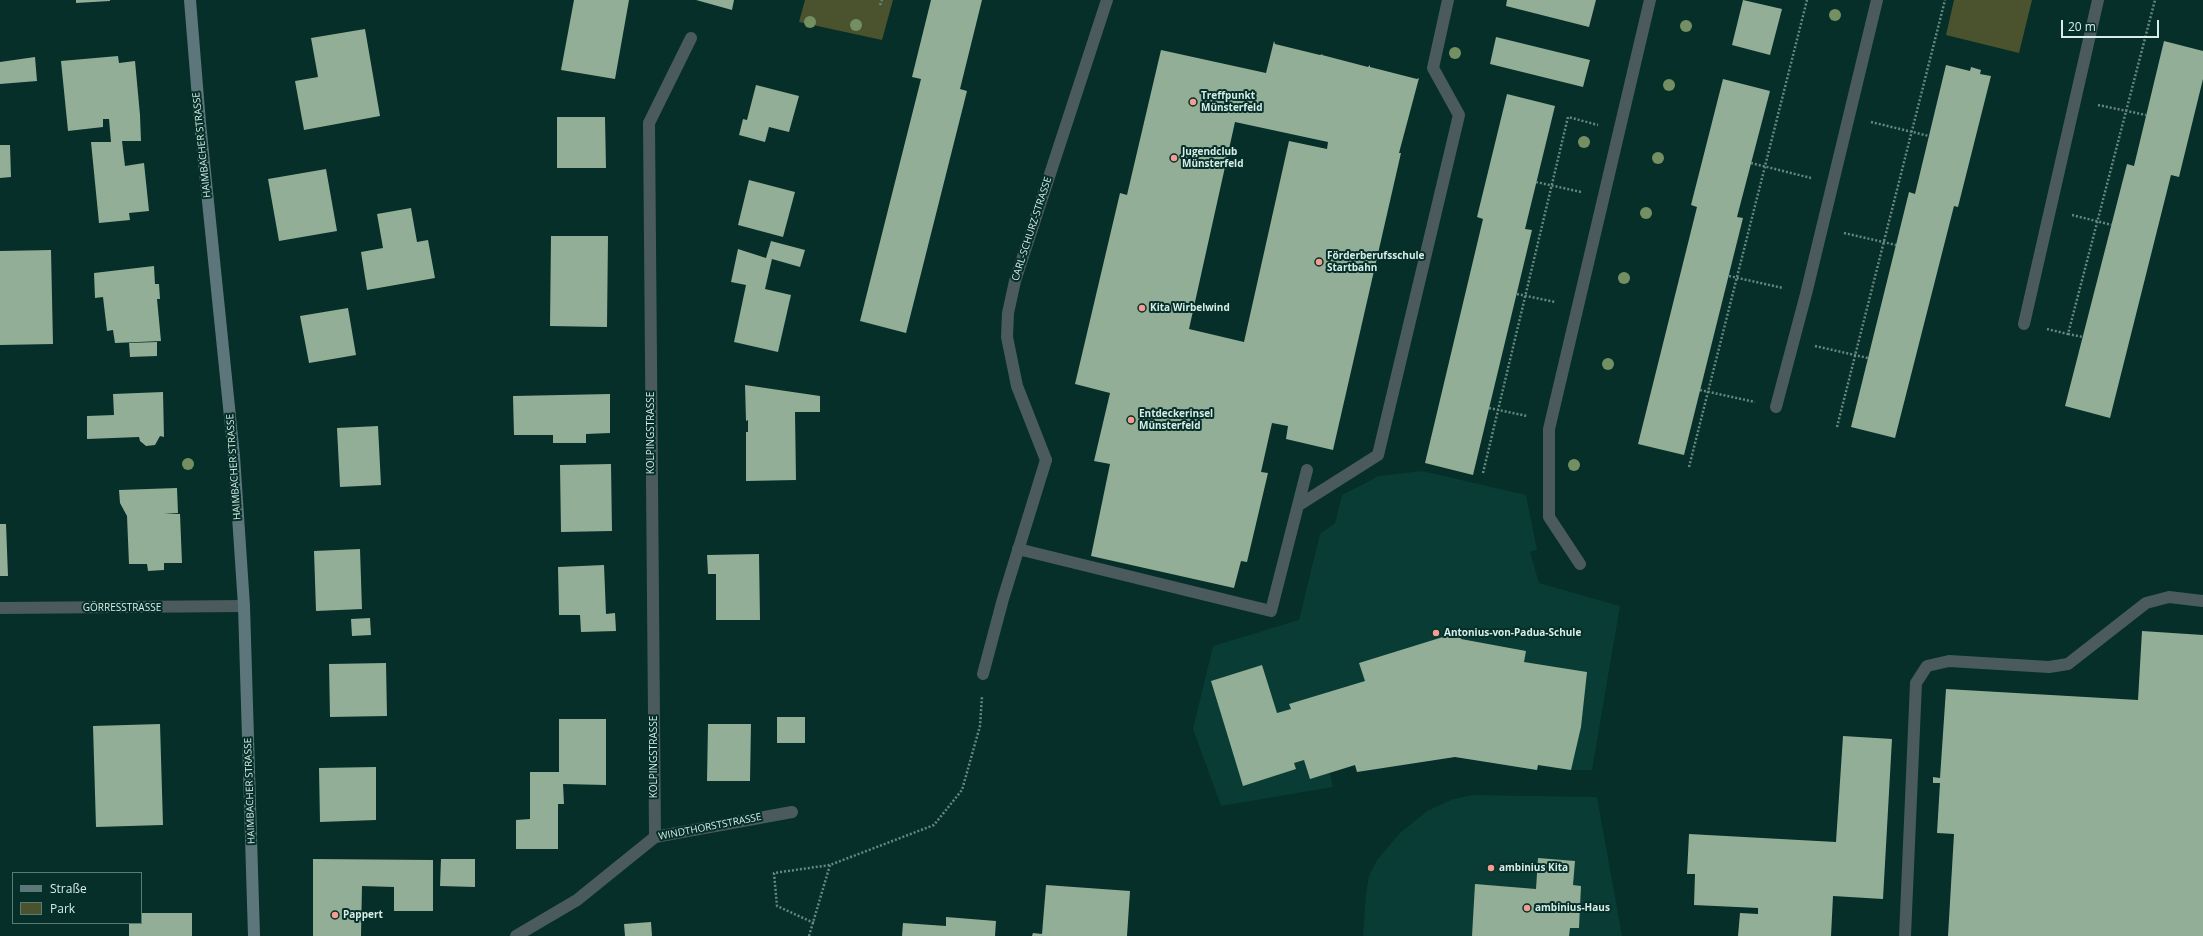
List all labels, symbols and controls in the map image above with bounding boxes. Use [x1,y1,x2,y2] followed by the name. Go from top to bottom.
[2063,12,2161,38] scale bar
[2068,18,2096,35] text: 20 m
[1201,90,1262,114] place label: Treffpunkt Münsterfeld
[190,92,214,198] street label: HAIMBACHER STRASSE
[1188,97,1198,107] marker: Treffpunkt Münsterfeld
[1182,146,1243,170] place label: Jugendclub Münsterfeld
[1169,153,1179,163] marker: Jugendclub Münsterfeld
[1009,175,1055,283] street label: CARL-SCHURZ-STRASSE
[1327,250,1424,274] place label: Förderberufsschule Startbahn
[1314,257,1324,267] marker: Förderberufsschule Startbahn
[1150,302,1230,314] place label: Kita Wirbelwind
[1137,303,1147,313] marker: Kita Wirbelwind
[645,392,657,474] street label: KOLPINGSTRASSE
[1139,408,1213,432] place label: Entdeckerinsel Münsterfeld
[224,414,244,520] street label: HAIMBACHER STRASSE
[1126,415,1136,425] marker: Entdeckerinsel Münsterfeld
[83,602,161,614] street label: GÖRRESSTRASSE
[1444,627,1581,639] place label: Antonius-von-Padua-Schule
[1431,628,1441,638] marker: Antonius-von-Padua-Schule
[648,716,660,798] street label: KOLPINGSTRASSE
[242,738,258,844] street label: HAIMBACHER STRASSE
[657,811,763,843] street label: WINDTHORSTSTRASSE
[1499,862,1568,874] place label: ambinius Kita
[1486,863,1496,873] marker: ambinius Kita
[12,872,142,924] legend
[50,880,87,897] text: Straße
[50,900,75,917] text: Park
[1535,902,1610,914] place label: ambinius-Haus
[1522,903,1532,913] marker: ambinius-Haus
[343,909,383,921] place label: Pappert
[330,910,340,920] marker: Pappert

